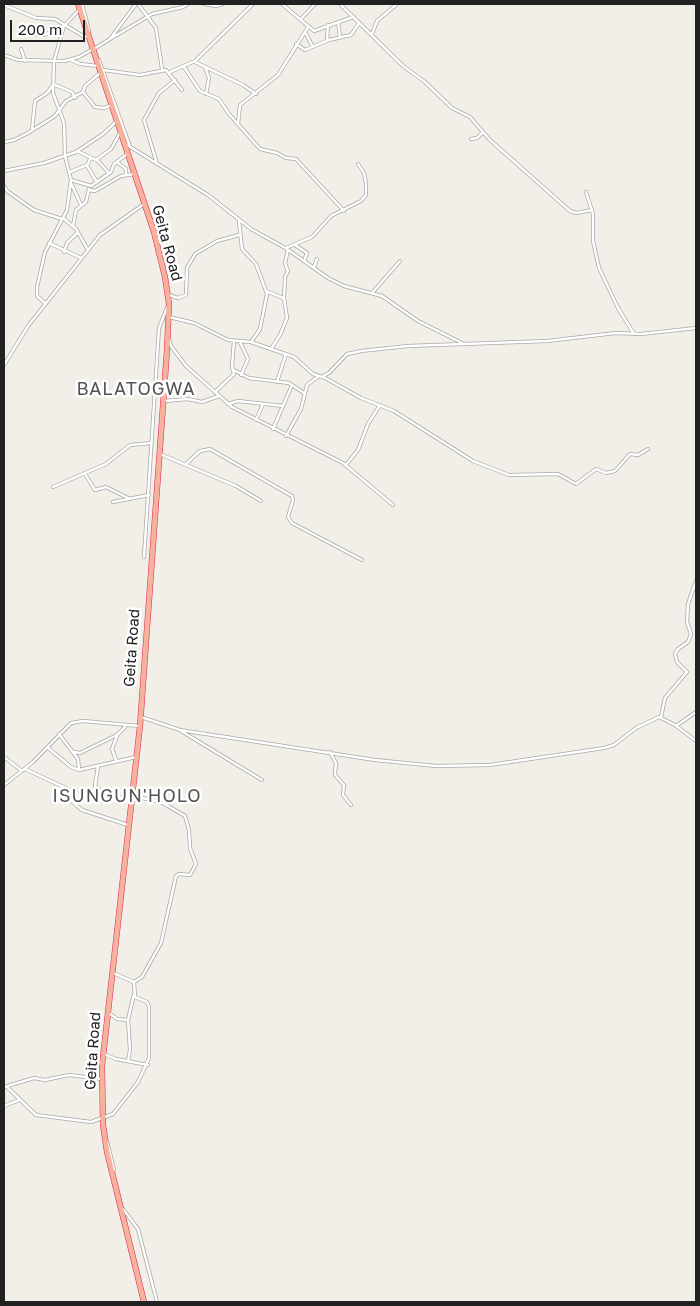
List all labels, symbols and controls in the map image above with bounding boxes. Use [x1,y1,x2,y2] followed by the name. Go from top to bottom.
[12,10,88,42] scale bar
[18,20,62,38] text: 200 m
[148,203,186,283] street label: Geita Road
[75,378,197,400] district label: BALATOGWA
[120,608,144,688] street label: Geita Road
[51,785,203,807] district label: ISUNGUN'HOLO
[81,1011,105,1091] street label: Geita Road

